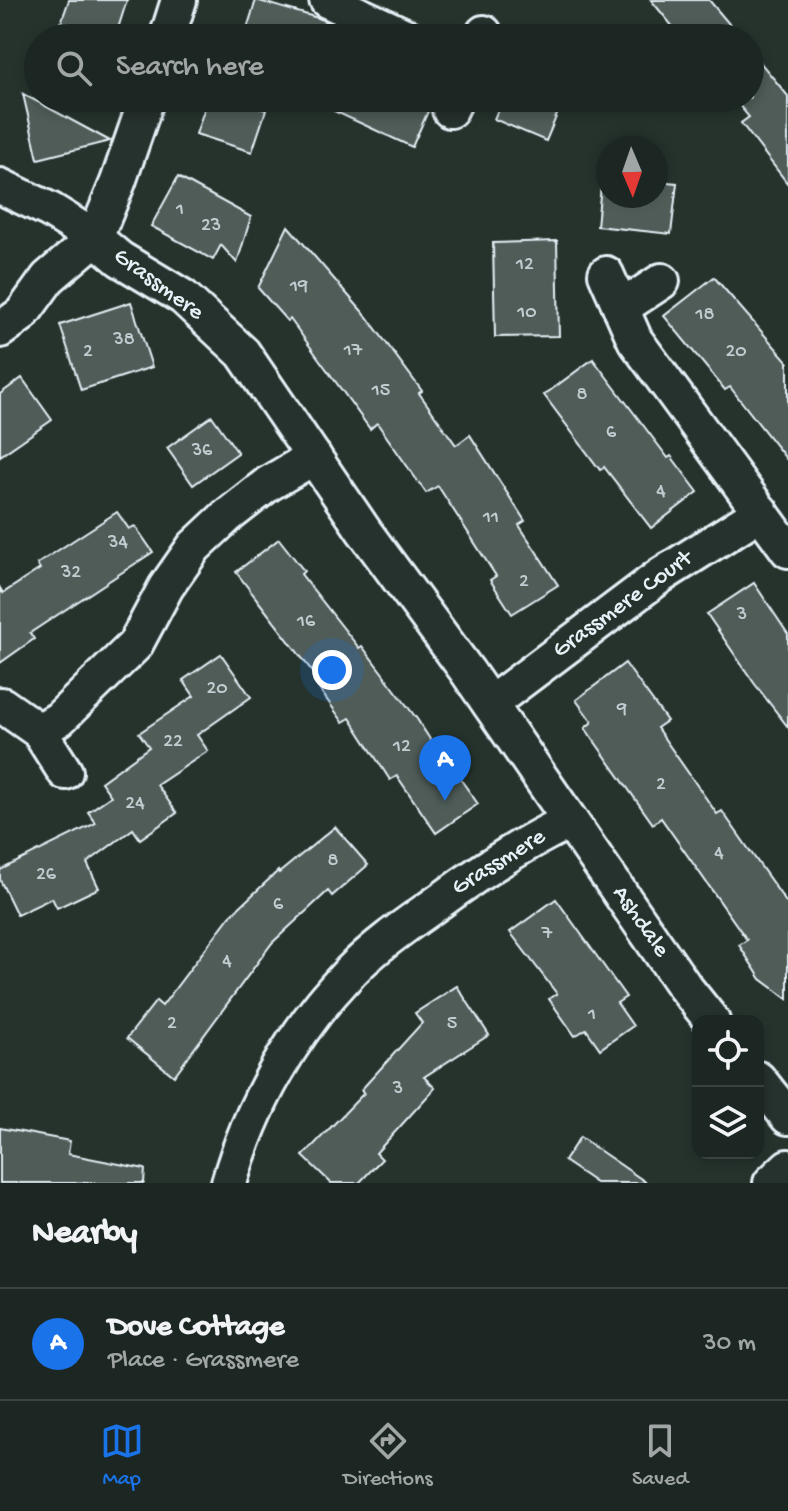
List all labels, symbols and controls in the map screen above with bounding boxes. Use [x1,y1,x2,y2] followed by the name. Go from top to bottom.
[24,24,764,112] search box
[52,46,96,90] icon: search
[116,51,264,86] text: Search here
[596,136,668,208] north arrow
[175,199,184,222] house number: 1
[201,215,221,238] house number: 23
[107,242,209,328] street label: Grassmere
[515,254,534,277] house number: 12
[289,276,308,299] house number: 19
[516,302,537,325] house number: 10
[694,304,715,327] house number: 18
[112,329,135,352] house number: 38
[343,340,363,363] house number: 17
[83,341,93,364] house number: 2
[725,341,747,364] house number: 20
[371,380,390,403] house number: 15
[577,384,588,407] house number: 8
[606,422,617,445] house number: 6
[191,440,213,463] house number: 36
[656,481,666,504] house number: 4
[482,507,499,530] house number: 11
[107,532,128,555] house number: 34
[547,543,700,665] street label: Grassmere Court
[60,562,81,585] house number: 32
[519,571,529,594] house number: 2
[736,604,747,627] house number: 3
[296,611,316,634] house number: 16
[312,650,352,690] your location
[206,678,228,701] house number: 20
[616,699,627,722] house number: 9
[163,731,183,754] house number: 22
[419,735,471,801] pin: A
[392,736,411,759] house number: 12
[656,774,666,797] house number: 2
[125,793,145,816] house number: 24
[447,823,552,903] street label: Grassmere
[714,843,724,866] house number: 4
[328,850,339,873] house number: 8
[36,864,57,887] house number: 26
[605,881,675,964] street label: Ashdale
[273,894,284,917] house number: 6
[541,923,553,946] house number: 7
[222,951,232,974] house number: 4
[587,1004,596,1027] house number: 1
[167,1013,177,1036] house number: 2
[447,1013,457,1036] house number: 5
[692,1015,764,1159] map controls
[692,1015,764,1087] button: locate
[392,1078,403,1101] house number: 3
[692,1087,764,1159] button: layers
[32,1215,137,1255] text: Nearby
[108,1311,284,1346] text: Dove Cottage
[50,1329,66,1360] text: A
[703,1329,756,1360] text: 30 m
[108,1346,299,1377] text: Place · Grassmere
[100,1419,144,1493] tab: Map
[343,1419,433,1493] tab: Directions
[632,1419,688,1493] tab: Saved

